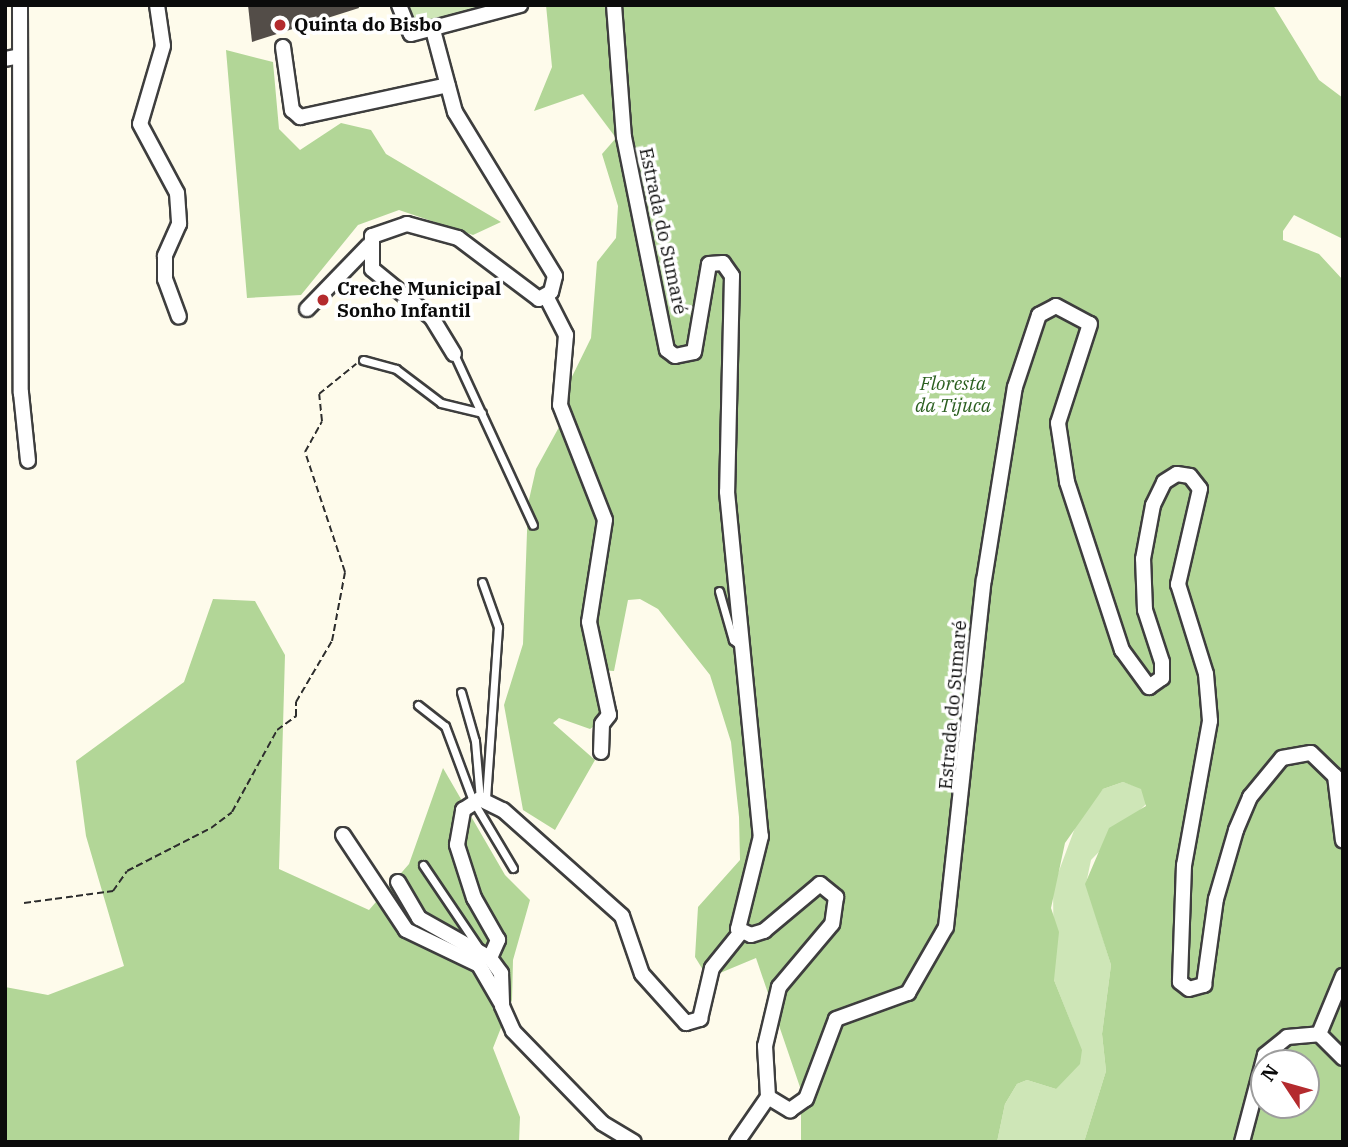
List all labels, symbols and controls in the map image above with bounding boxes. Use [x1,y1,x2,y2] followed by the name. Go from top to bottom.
[294,14,442,36] place label: Quinta do Bisbo
[272,17,288,33] marker: Quinta do Bisbo
[634,146,692,316] street label: Estrada do Sumaré
[337,278,501,322] place label: Creche Municipal Sonho Infantil
[315,292,331,308] marker: Creche Municipal Sonho Infantil
[915,373,991,417] park label: Floresta da Tijuca
[934,619,972,791] street label: Estrada do Sumaré
[1250,1049,1320,1119] north arrow
[1256,1060,1284,1086] text: N

